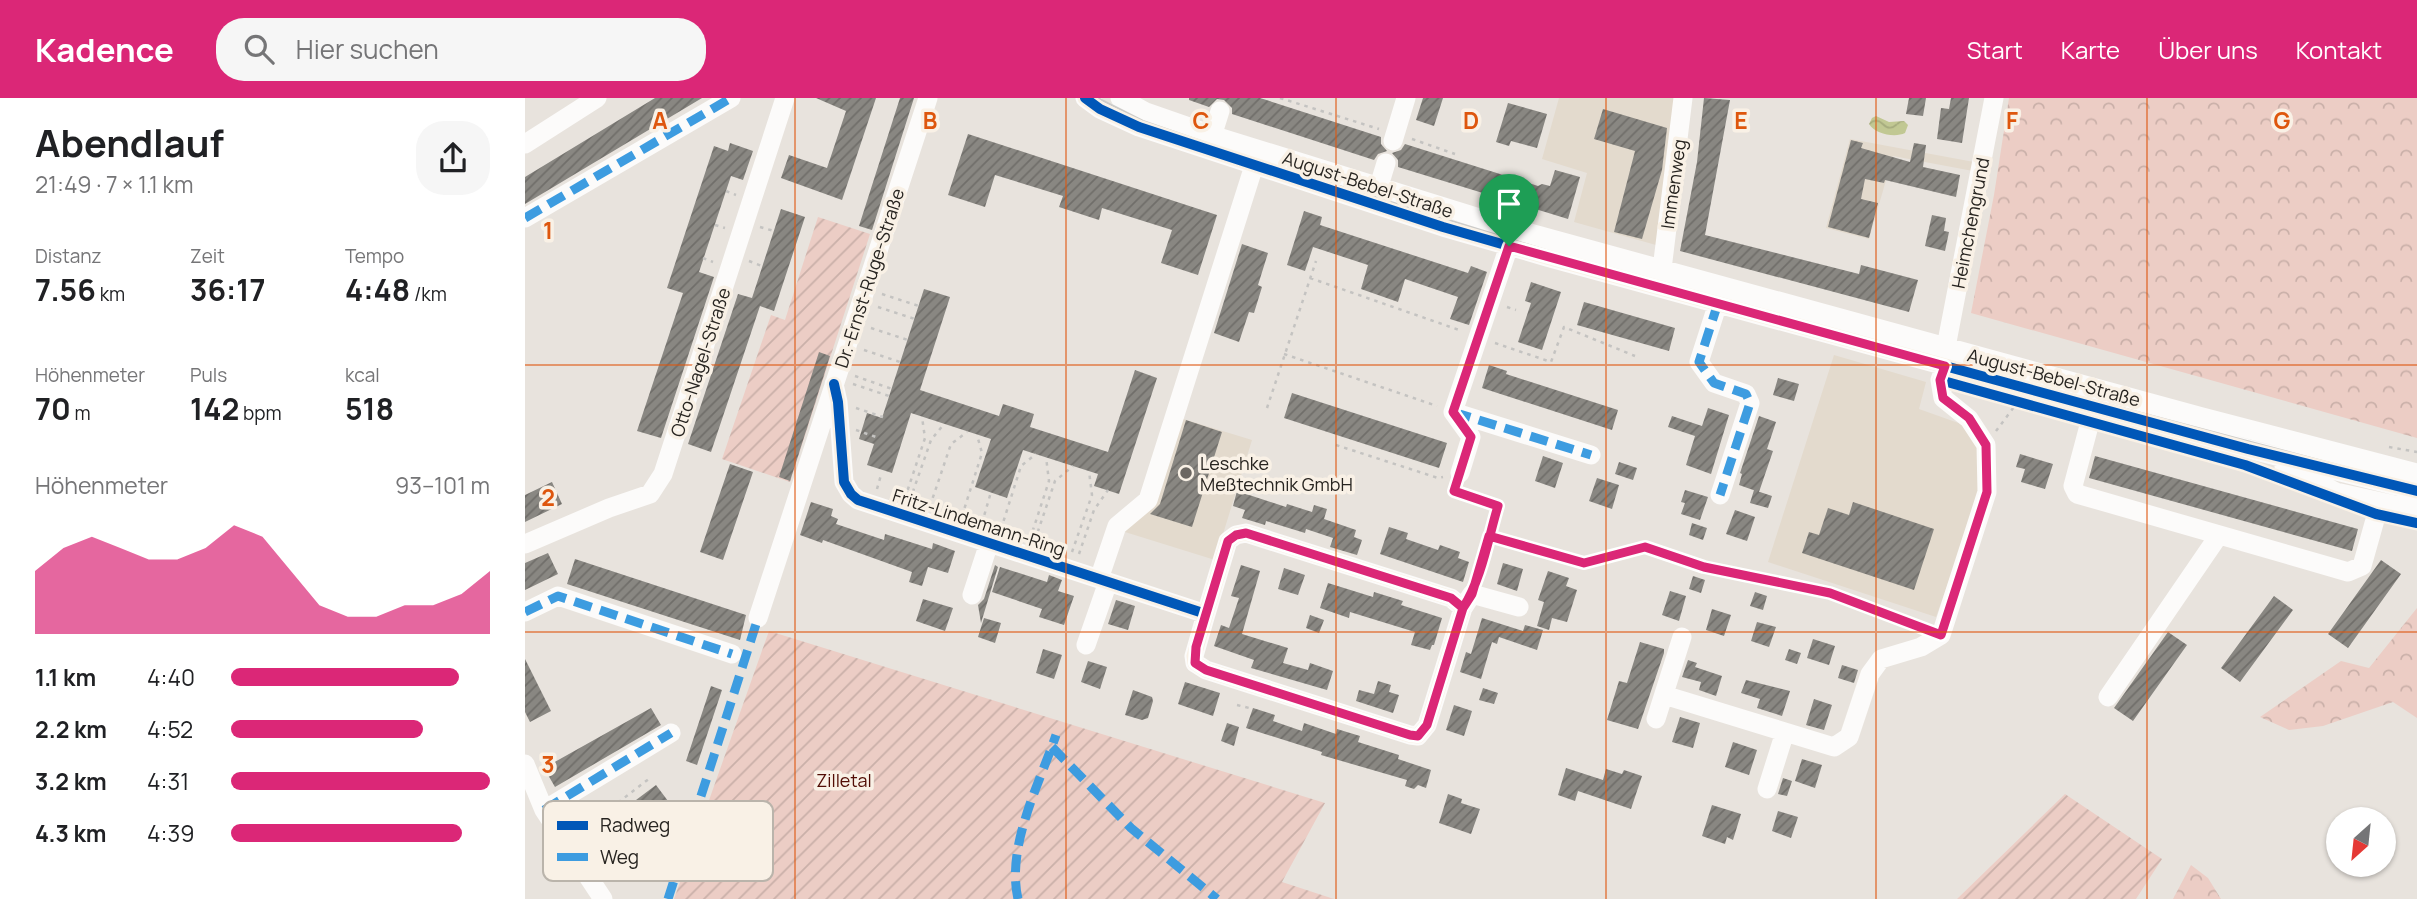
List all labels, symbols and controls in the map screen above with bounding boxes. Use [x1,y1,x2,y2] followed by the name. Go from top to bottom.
[216,18,706,81] search box
[35,27,174,72] text: Kadence
[240,30,278,68] icon: search
[296,31,439,67] text: Hier suchen
[1967,33,2023,66] text: Start
[2061,33,2120,66] text: Karte
[2158,33,2258,66] text: Über uns
[2296,33,2382,66] text: Kontakt
[652,104,668,136] text: A
[923,104,937,136] text: B
[1193,104,1210,136] text: C
[1463,104,1479,136] text: D
[1734,104,1748,136] text: E
[2006,104,2018,136] text: F
[2274,104,2291,136] text: G
[35,116,224,168] text: Abendlauf
[416,121,490,195] button: share
[1655,138,1691,230] street label: Immenweg
[1280,145,1456,223] street label: August-Bebel-Straße
[1946,155,1994,291] street label: Heimchengrund
[35,168,194,200] text: 21:49 · 7 × 1.1 km
[1479,174,1539,246] pin
[829,185,909,371] street label: Dr.-Ernst-Ruge-Straße
[1490,185,1528,223] icon: arrive
[543,214,553,246] text: 1
[35,243,102,269] text: Distanz
[190,243,225,269] text: Zeit
[345,243,404,269] text: Tempo
[35,269,96,310] text: 7.56
[190,269,266,310] text: 36:17
[345,269,410,310] text: 4:48
[96,281,125,307] text: km
[410,281,447,307] text: /km
[665,284,735,440] street label: Otto-Nagel-Straße
[1965,342,2143,412] street label: August-Bebel-Straße
[35,362,145,388] text: Höhenmeter
[190,362,227,388] text: Puls
[345,362,380,388] text: kcal
[35,388,71,429] text: 70
[190,388,239,429] text: 142
[345,388,394,429] text: 518
[71,400,91,426] text: m
[239,400,282,426] text: bpm
[1200,451,1353,496] place label: Leschke Meßtechnik GmbH
[1178,465,1194,481] marker: Leschke Meßtechnik GmbH
[35,469,168,501] text: Höhenmeter
[395,469,490,501] text: 93–101 m
[541,481,555,513] text: 2
[890,483,1068,561] street label: Fritz-Lindemann-Ring
[35,661,96,693] text: 1.1 km
[147,661,195,693] text: 4:40
[35,713,107,745] text: 2.2 km
[147,713,193,745] text: 4:52
[541,748,555,780] text: 3
[35,765,107,797] text: 3.2 km
[147,765,189,797] text: 4:31
[816,768,872,792] park label: Zilletal
[543,801,773,881] legend
[2326,807,2396,877] north arrow
[2326,807,2396,877] map controls
[600,812,670,838] text: Radweg
[35,817,107,849] text: 4.3 km
[147,817,194,849] text: 4:39
[600,844,639,870] text: Weg

